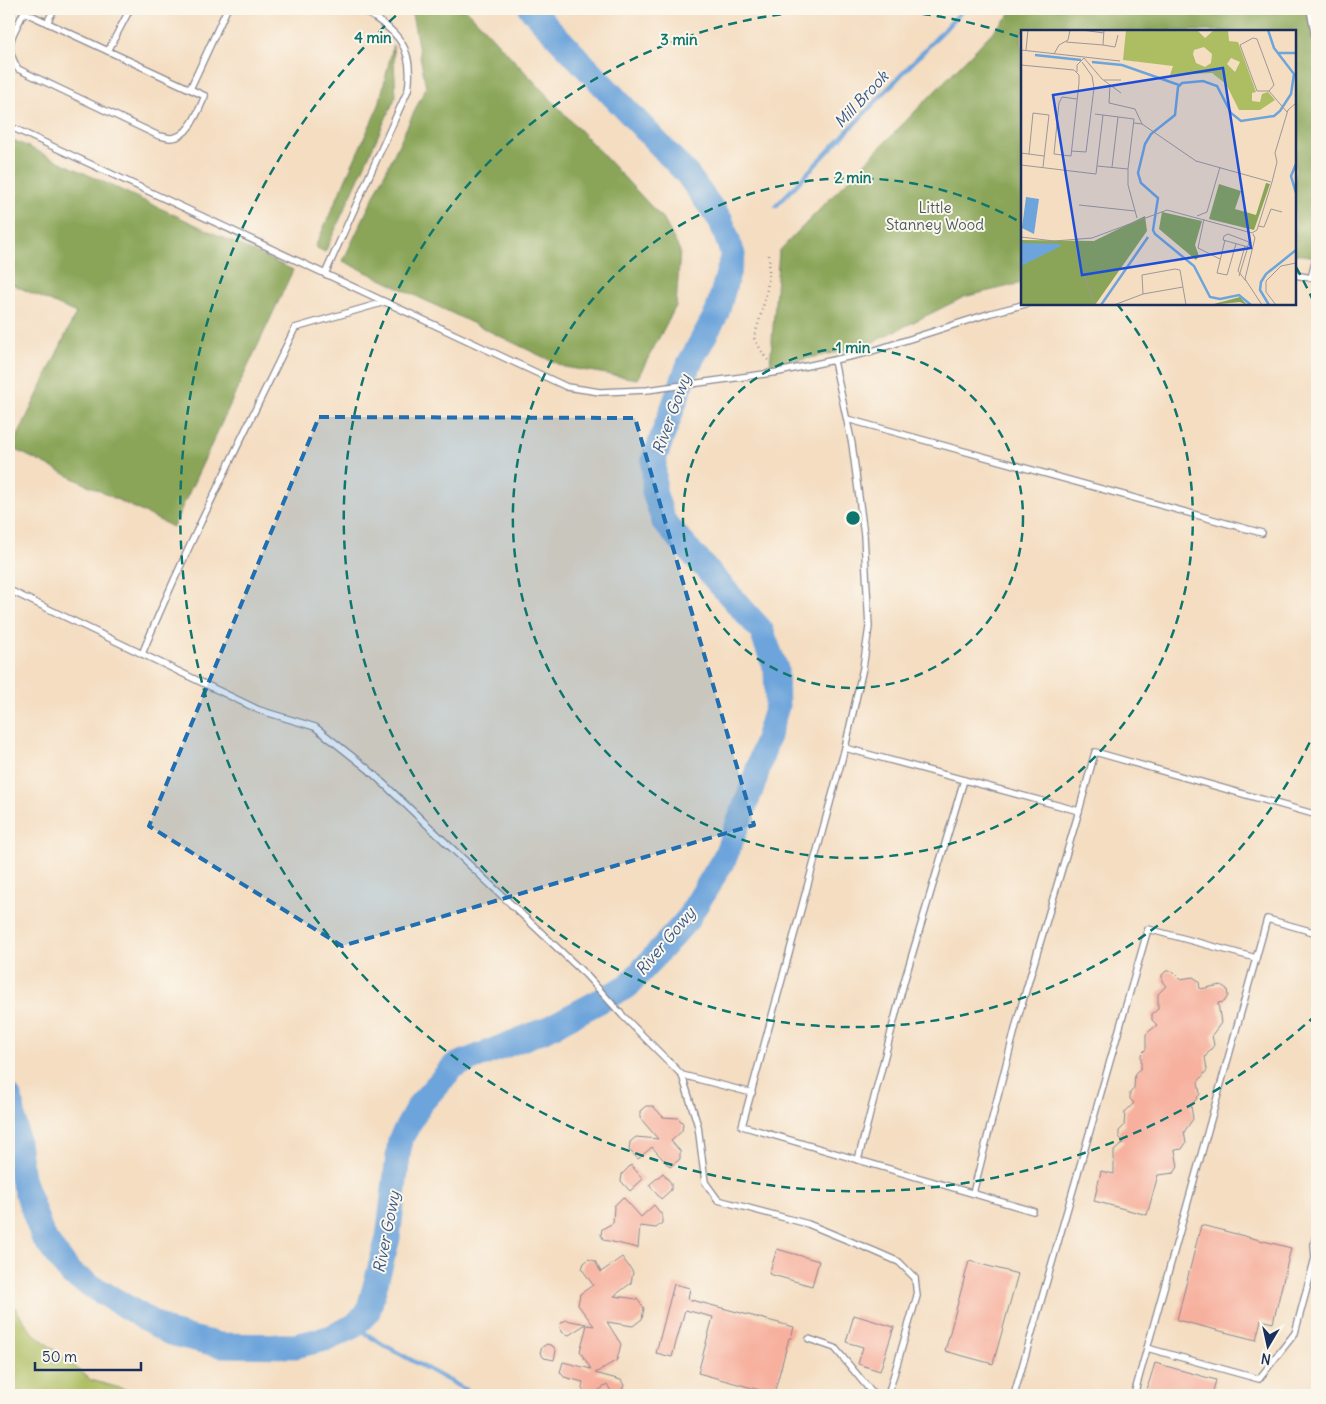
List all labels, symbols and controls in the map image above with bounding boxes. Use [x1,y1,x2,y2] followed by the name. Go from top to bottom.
[354,28,392,47] text: 4 min
[660,30,698,49] text: 3 min
[1021,30,1296,305] inset map
[830,65,894,132] water label: Mill Brook
[835,168,872,187] text: 2 min
[886,198,984,234] park label: Little Stanney Wood
[836,338,871,357] text: 1 min
[647,370,695,456] water label: River Gowy
[844,509,862,527] centre of rings
[631,901,700,979] water label: River Gowy
[368,1188,404,1274] water label: River Gowy
[1244,1322,1294,1372] north arrow
[35,1339,141,1371] scale bar
[42,1347,77,1366] text: 50 m
[1260,1349,1272,1368] text: N

